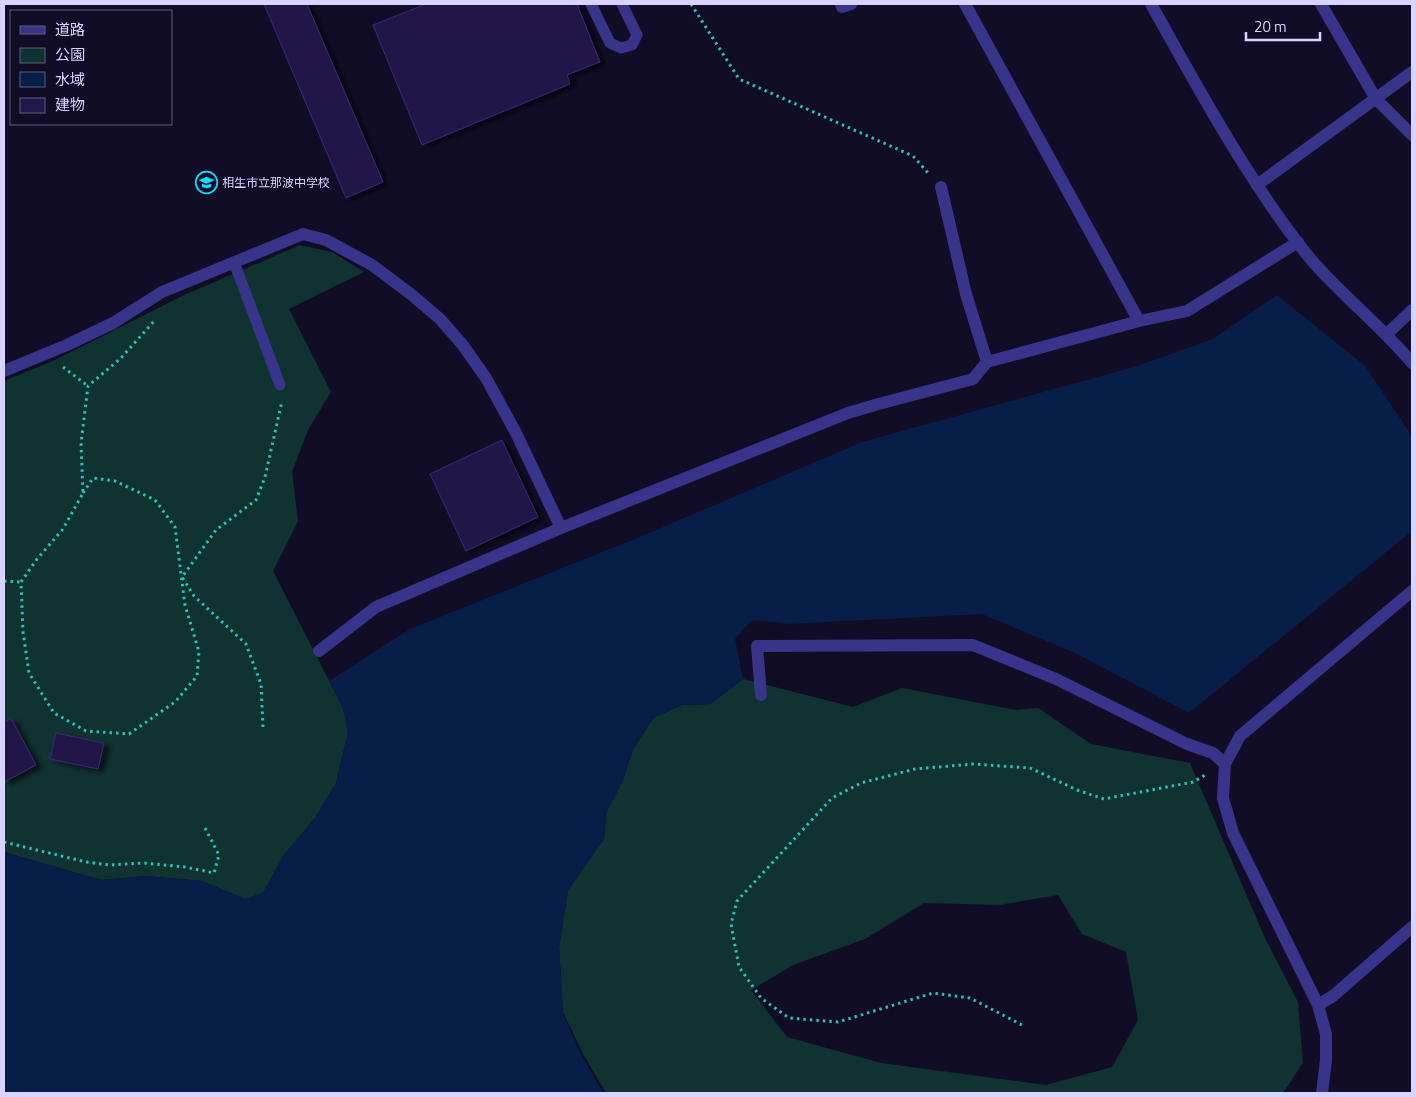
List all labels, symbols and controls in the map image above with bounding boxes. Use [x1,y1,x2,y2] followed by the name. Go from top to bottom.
[10,10,172,125] legend
[1246,10,1320,42] scale bar
[1254,15,1287,38] text: 20 m
[55,18,85,41] text: 道路
[55,43,85,66] text: 公園
[55,68,85,91] text: 水域
[55,93,85,116] text: 建物
[194,171,218,195] school or university icon: 相生市立那波中学校
[222,173,330,192] place label: 相生市立那波中学校

